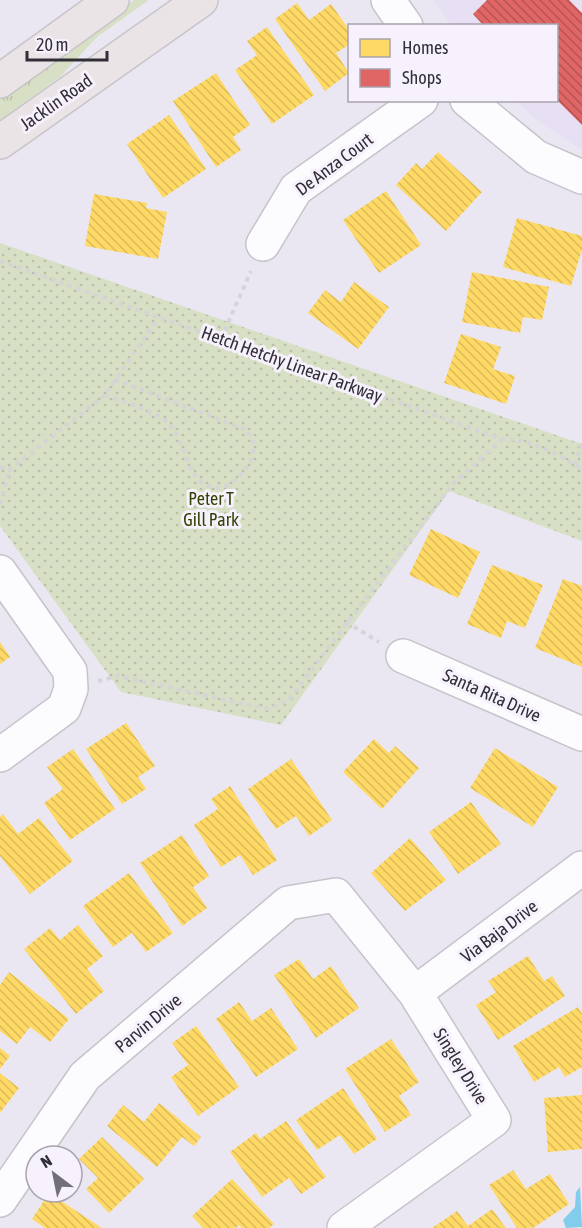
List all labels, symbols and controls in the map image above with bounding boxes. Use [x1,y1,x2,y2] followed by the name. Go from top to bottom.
[27,24,106,62] scale bar
[348,24,558,102] legend
[36,34,68,55] text: 20 m
[402,37,448,58] text: Homes
[402,67,442,88] text: Shops
[16,70,96,134] street label: Jacklin Road
[291,128,377,200] street label: De Anza Court
[199,321,385,407] street label: Hetch Hetchy Linear Parkway
[183,488,239,530] park label: Peter T Gill Park
[440,664,544,726] street label: Santa Rita Drive
[456,895,542,967] street label: Via Baja Drive
[111,989,185,1057] street label: Parvin Drive
[429,1024,493,1108] street label: Singley Drive
[24,1144,84,1204] north arrow
[37,1151,55,1171] text: N

